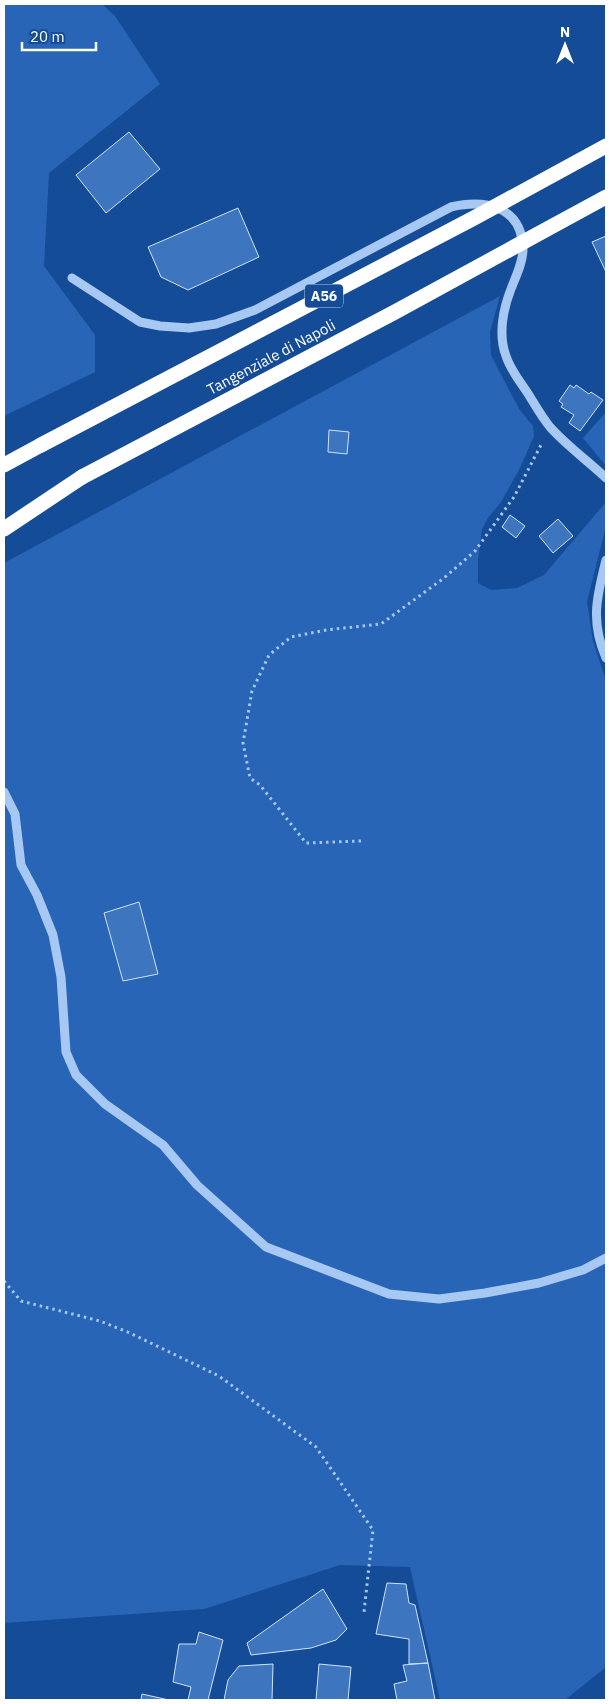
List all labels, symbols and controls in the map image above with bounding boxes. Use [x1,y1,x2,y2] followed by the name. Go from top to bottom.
[22,20,96,52] scale bar
[540,20,590,70] north arrow
[560,23,570,41] text: N
[30,27,65,46] text: 20 m
[305,284,343,308] road number: A56
[204,315,338,399] street label: Tangenziale di Napoli

